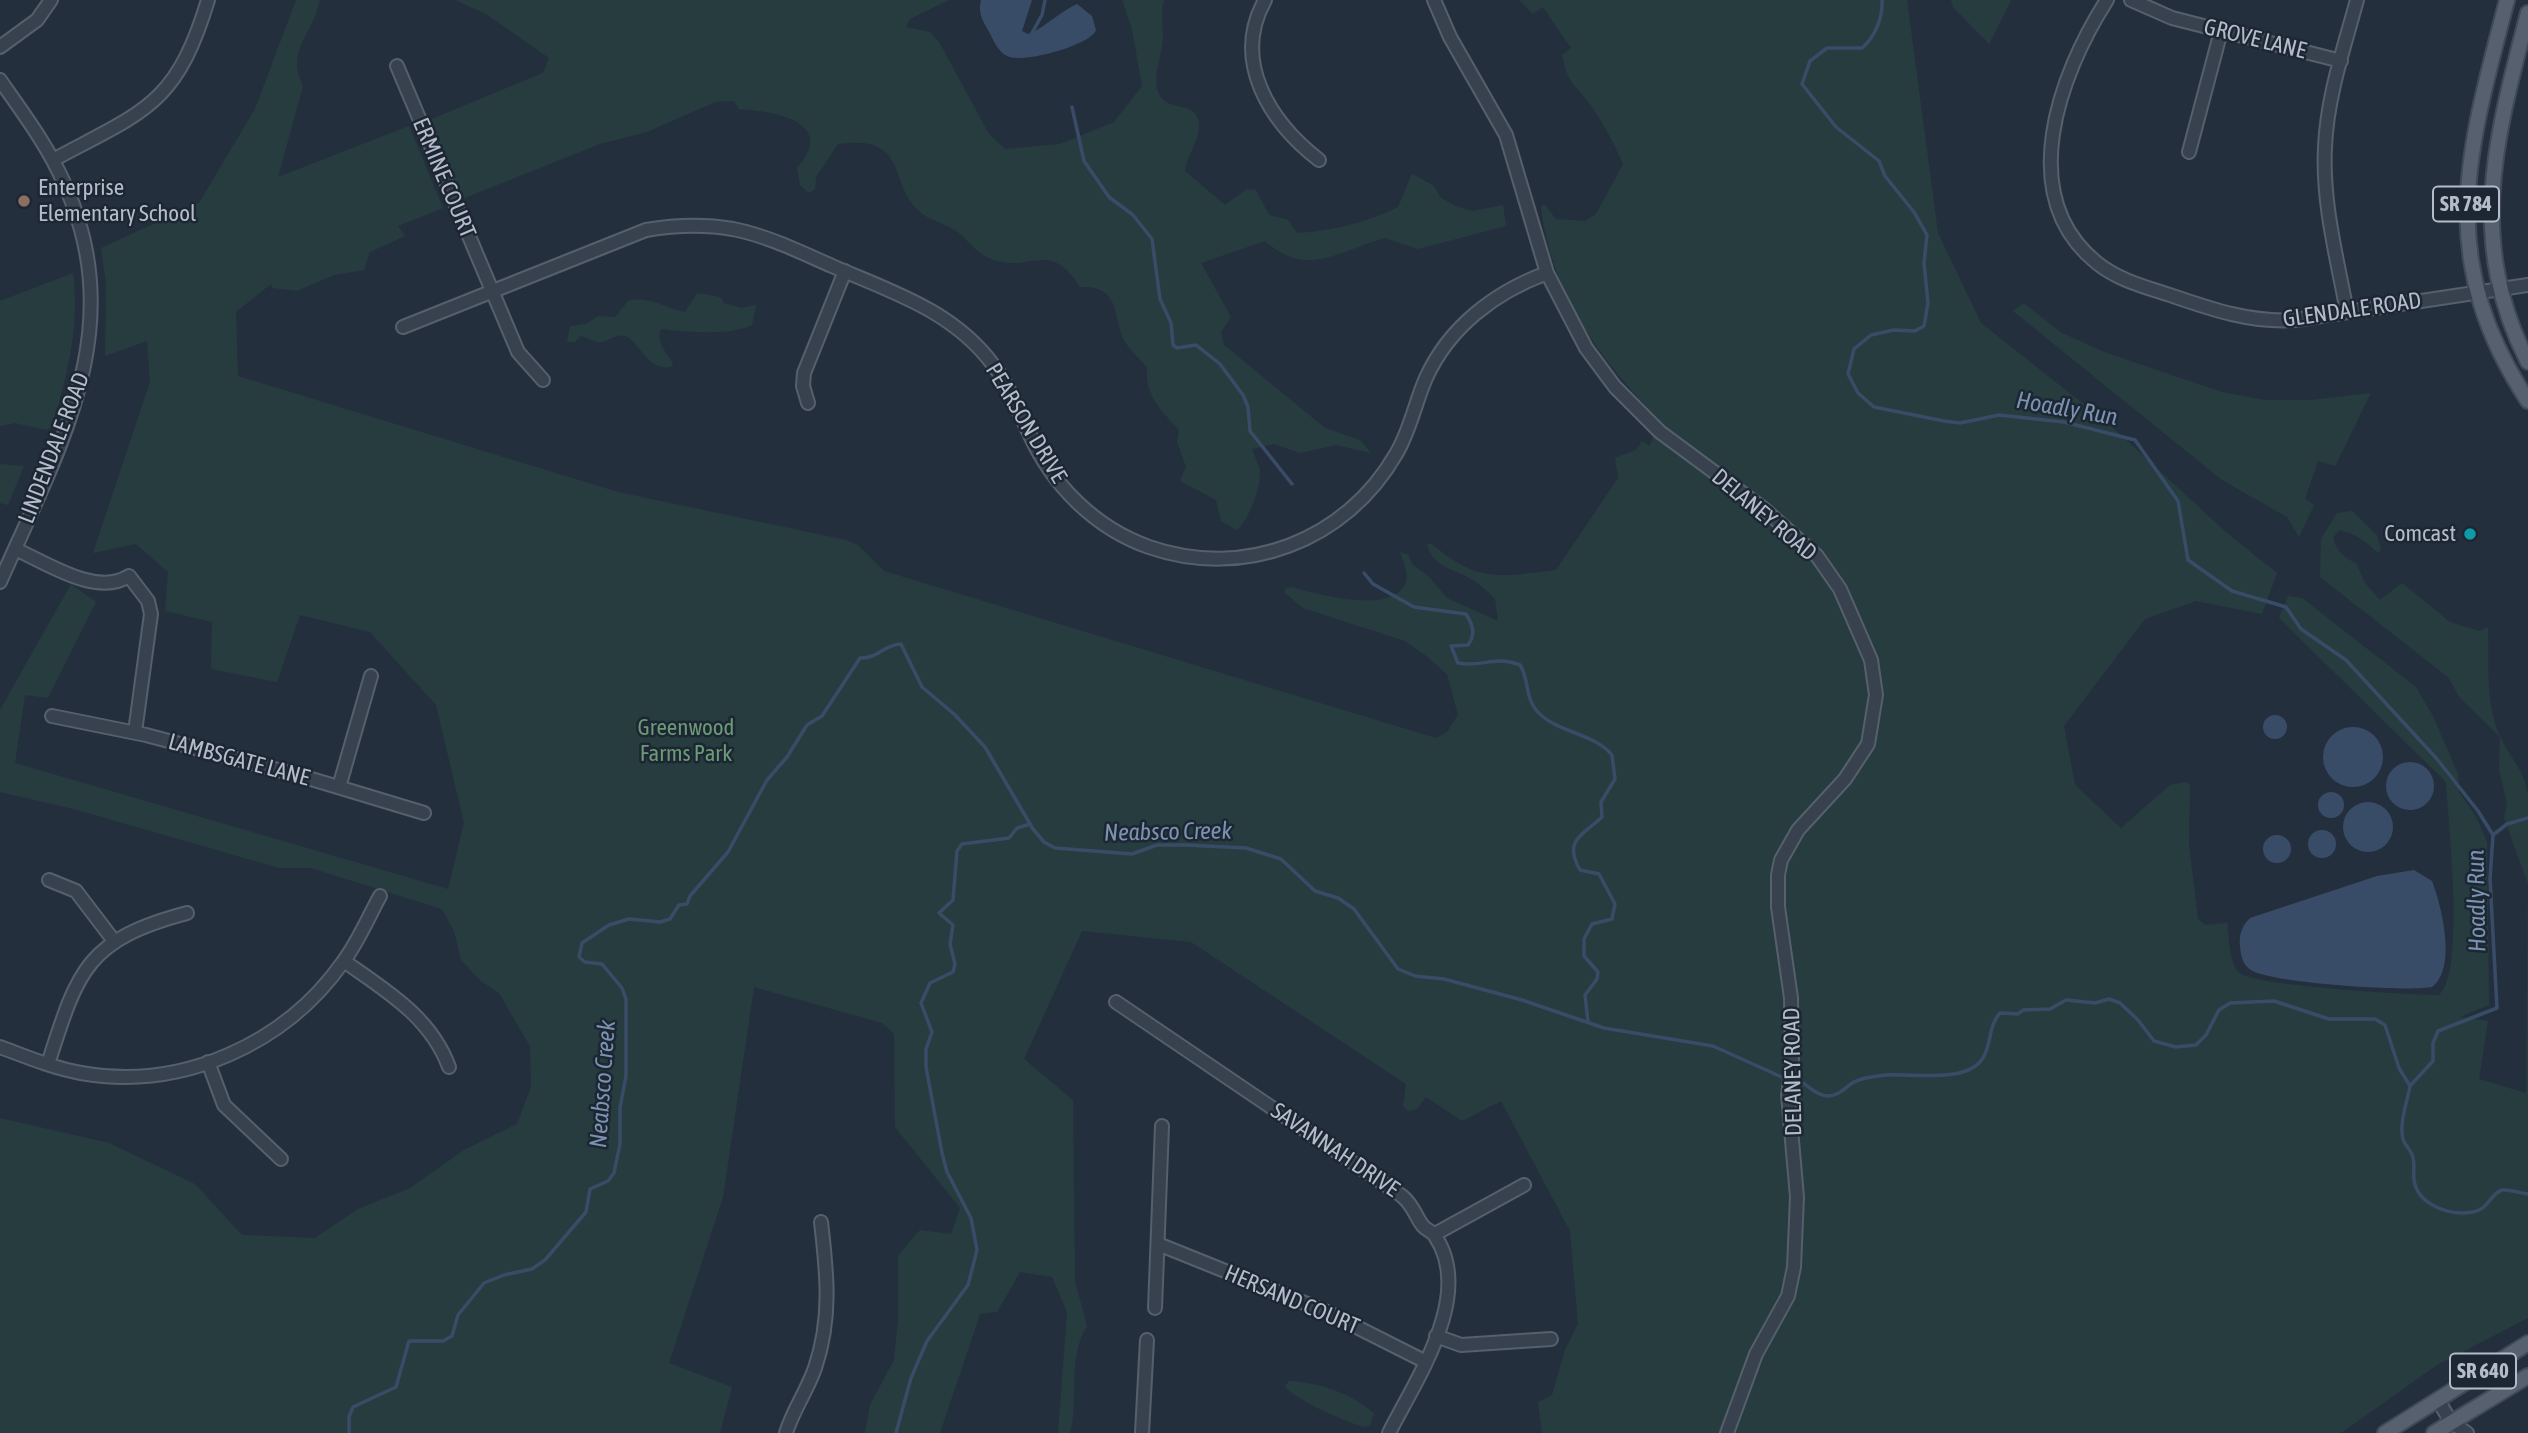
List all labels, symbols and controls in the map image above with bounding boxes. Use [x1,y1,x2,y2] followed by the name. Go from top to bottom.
[2201,13,2309,65] street label: GROVE LANE
[406,114,482,242] street label: ERMINE COURT
[38,174,196,228] place label: Enterprise Elementary School
[2433,186,2499,222] road number: SR 784
[16,193,32,209] marker: Enterprise Elementary School
[2281,287,2423,333] street label: GLENDALE ROAD
[979,358,1073,488] street label: PEARSON DRIVE
[13,369,95,527] street label: LINDENDALE ROAD
[2014,386,2120,432] water label: Hoadly Run
[1706,463,1822,567] street label: DELANEY ROAD
[2384,520,2456,548] place label: Comcast
[2462,526,2478,542] marker: Comcast
[638,714,734,768] park label: Greenwood Farms Park
[165,728,313,792] street label: LAMBSGATE LANE
[1104,816,1232,848] water label: Neabsco Creek
[2462,850,2492,952] water label: Hoadly Run
[1778,1008,1808,1136] street label: DELANEY ROAD
[584,1019,622,1149] water label: Neabsco Creek
[1266,1097,1404,1203] street label: SAVANNAH DRIVE
[1220,1259,1364,1341] street label: HERSAND COURT
[2450,1354,2516,1388] road number: SR 640

